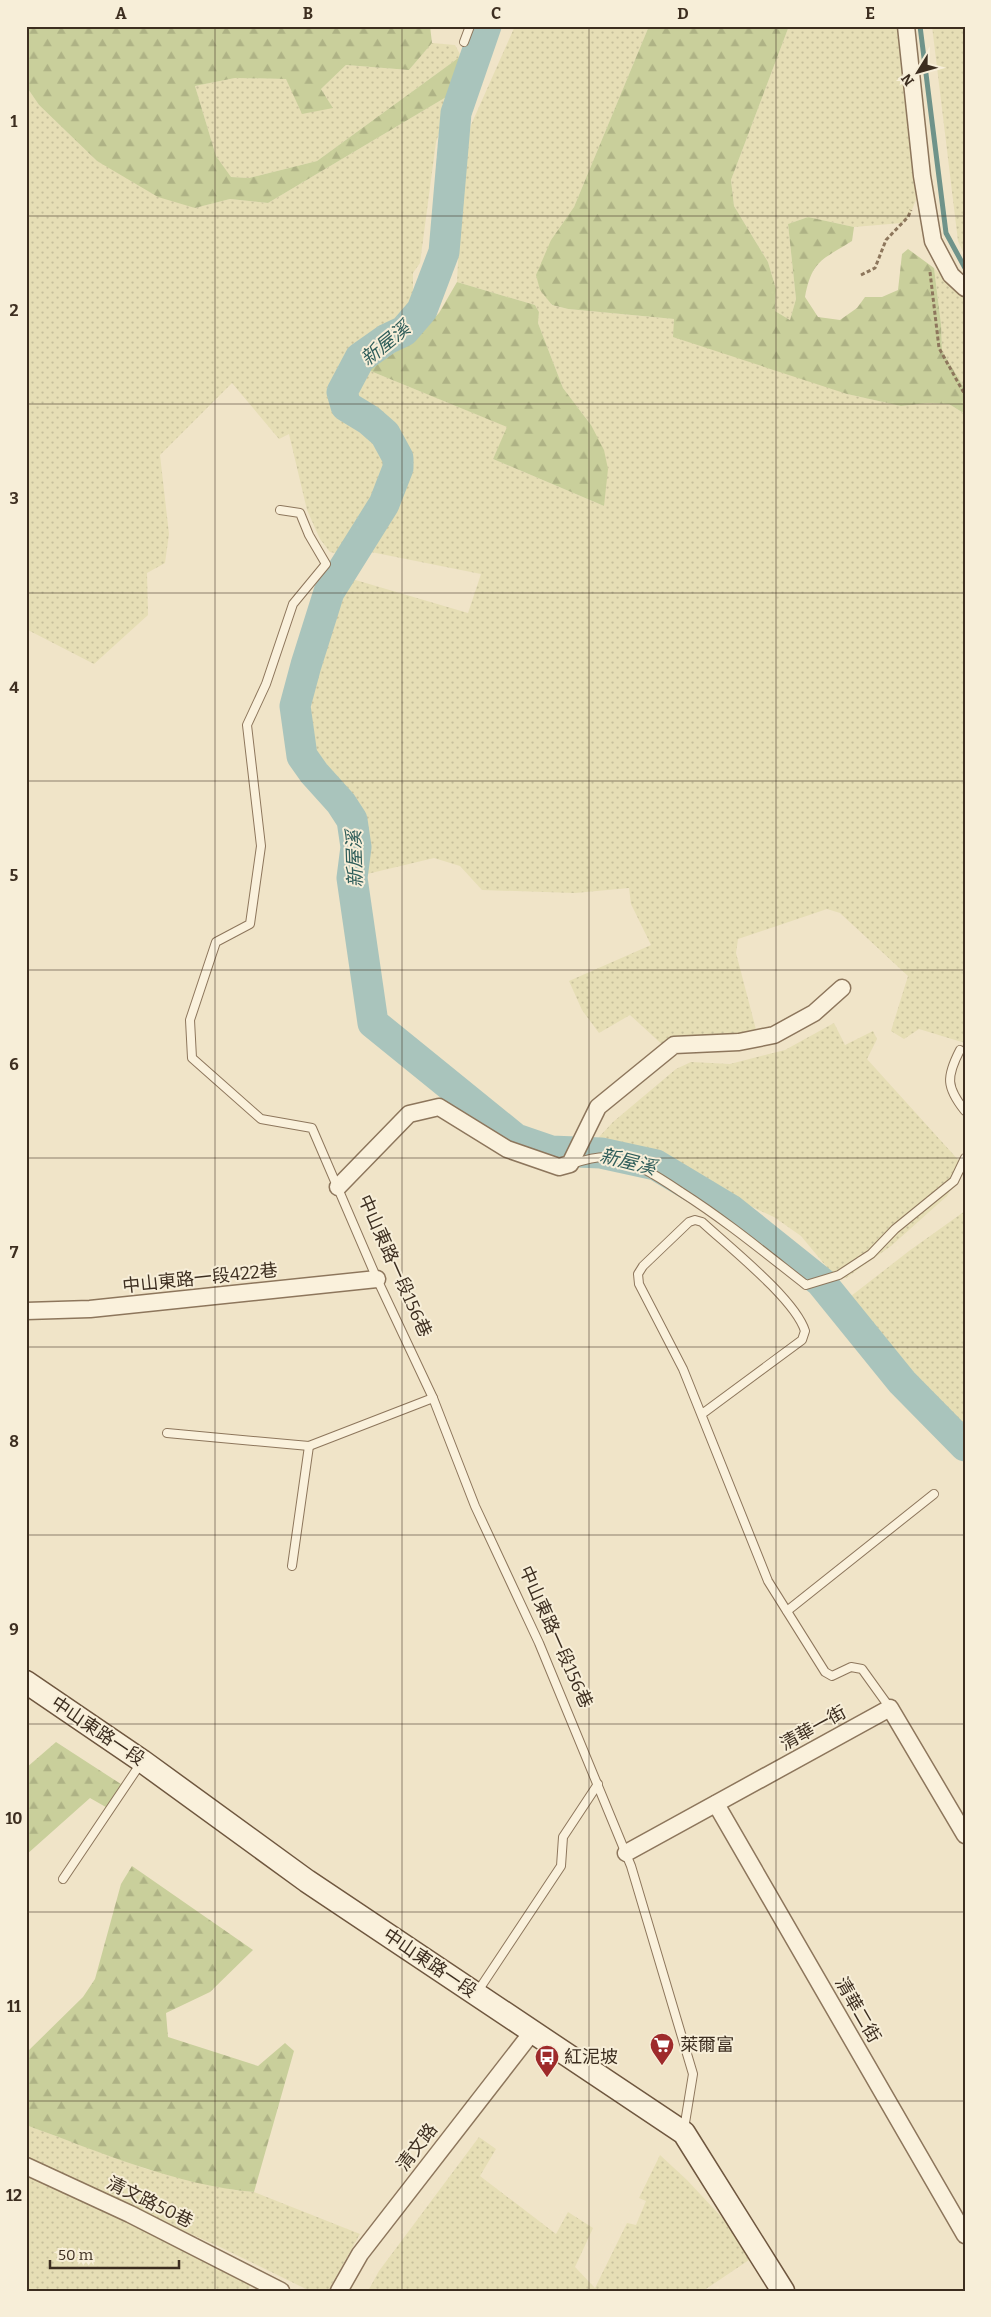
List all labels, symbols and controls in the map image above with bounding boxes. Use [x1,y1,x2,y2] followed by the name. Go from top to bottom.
[115,4,127,23] text: A
[303,4,313,23] text: B
[491,4,501,23] text: C
[677,4,689,23] text: D
[865,4,875,23] text: E
[894,48,944,98] north arrow
[898,70,918,89] text: N
[11,112,18,131] text: 1
[9,301,19,320] text: 2
[356,315,417,370] water label: 新屋溪
[9,489,19,508] text: 3
[9,678,19,697] text: 4
[342,827,367,888] water label: 新屋溪
[10,866,19,885] text: 5
[9,1055,19,1074] text: 6
[597,1143,661,1180] water label: 新屋溪
[354,1191,436,1341] street label: 中山東路一段156巷
[10,1243,19,1262] text: 7
[121,1259,279,1297] street label: 中山東路一段422巷
[9,1432,19,1451] text: 8
[515,1562,597,1712] street label: 中山東路一段156巷
[9,1620,19,1639] text: 9
[47,1692,149,1770] street label: 中山東路一段
[776,1701,850,1755] street label: 清華一街
[5,1809,23,1828] text: 10
[379,1924,481,2002] street label: 中山東路一段
[830,1973,886,2047] street label: 清華二街
[7,1997,21,2016] text: 11
[649,2032,675,2066] supermarket icon: 萊爾富
[680,2034,734,2056] place label: 萊爾富
[534,2044,560,2078] bus stop icon: 紅泥坡
[564,2046,618,2068] place label: 紅泥坡
[392,2119,442,2175] street label: 清文路
[103,2172,197,2232] street label: 清文路50巷
[6,2186,22,2205] text: 12
[50,2237,179,2269] scale bar
[58,2246,94,2264] text: 50 m

